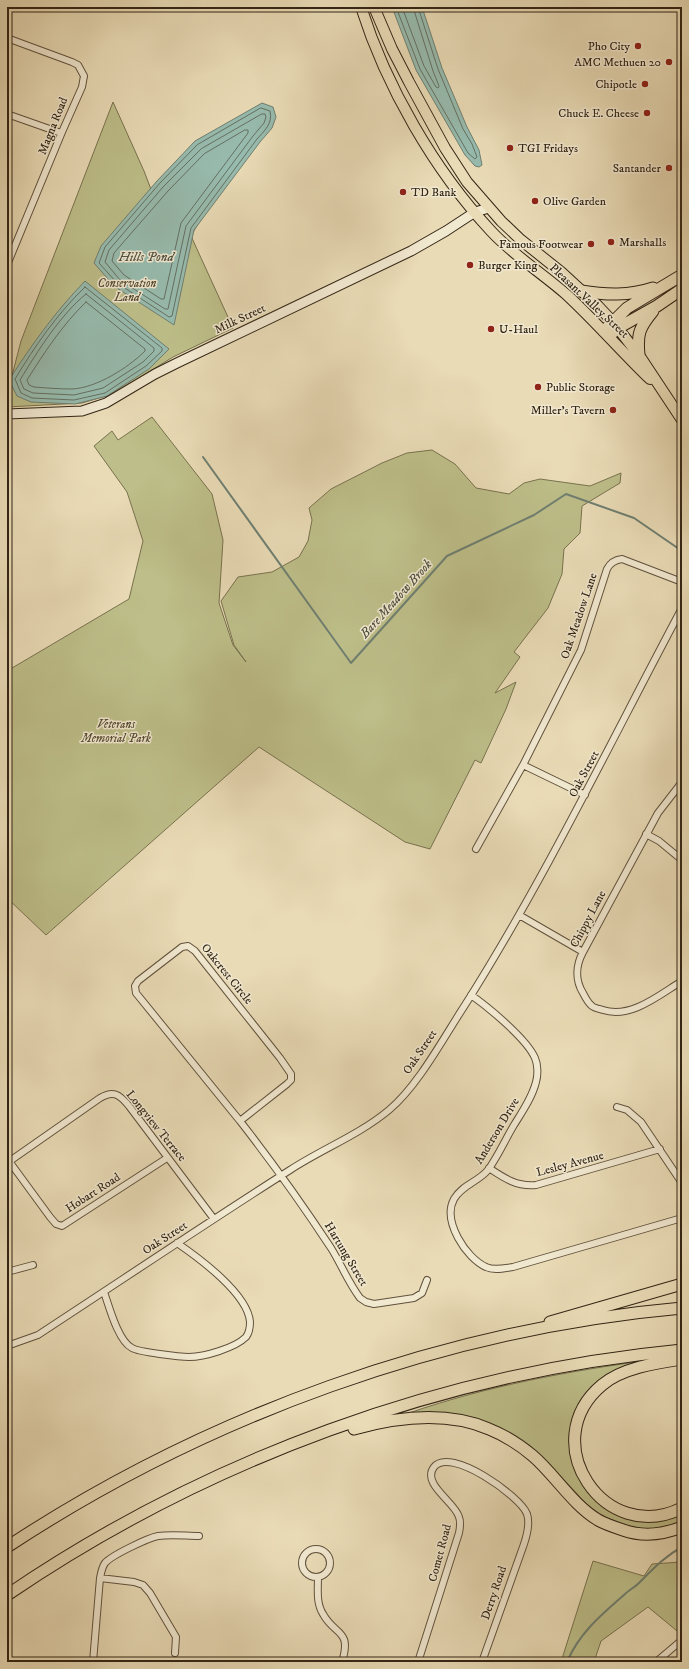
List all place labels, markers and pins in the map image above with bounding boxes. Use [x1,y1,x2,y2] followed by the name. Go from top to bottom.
[588,39,630,54] place label: Pho City
[633,41,643,51] marker: Pho City
[574,55,661,70] place label: AMC Methuen 20
[664,57,674,67] marker: AMC Methuen 20
[595,77,637,92] place label: Chipotle
[640,79,650,89] marker: Chipotle
[558,106,639,121] place label: Chuck E. Cheese
[642,108,652,118] marker: Chuck E. Cheese
[518,141,578,156] place label: TGI Fridays
[505,143,515,153] marker: TGI Fridays
[613,161,662,176] place label: Santander
[664,163,674,173] marker: Santander
[411,185,457,200] place label: TD Bank
[398,187,408,197] marker: TD Bank
[543,194,607,209] place label: Olive Garden
[530,196,540,206] marker: Olive Garden
[619,235,666,250] place label: Marshalls
[499,237,584,252] place label: Famous Footwear
[606,237,616,247] marker: Marshalls
[586,239,596,249] marker: Famous Footwear
[478,258,537,273] place label: Burger King
[465,260,475,270] marker: Burger King
[499,322,538,337] place label: U-Haul
[486,324,496,334] marker: U-Haul
[546,380,615,395] place label: Public Storage
[533,382,543,392] marker: Public Storage
[531,403,606,418] place label: Miller's Tavern
[608,405,618,415] marker: Miller's Tavern

